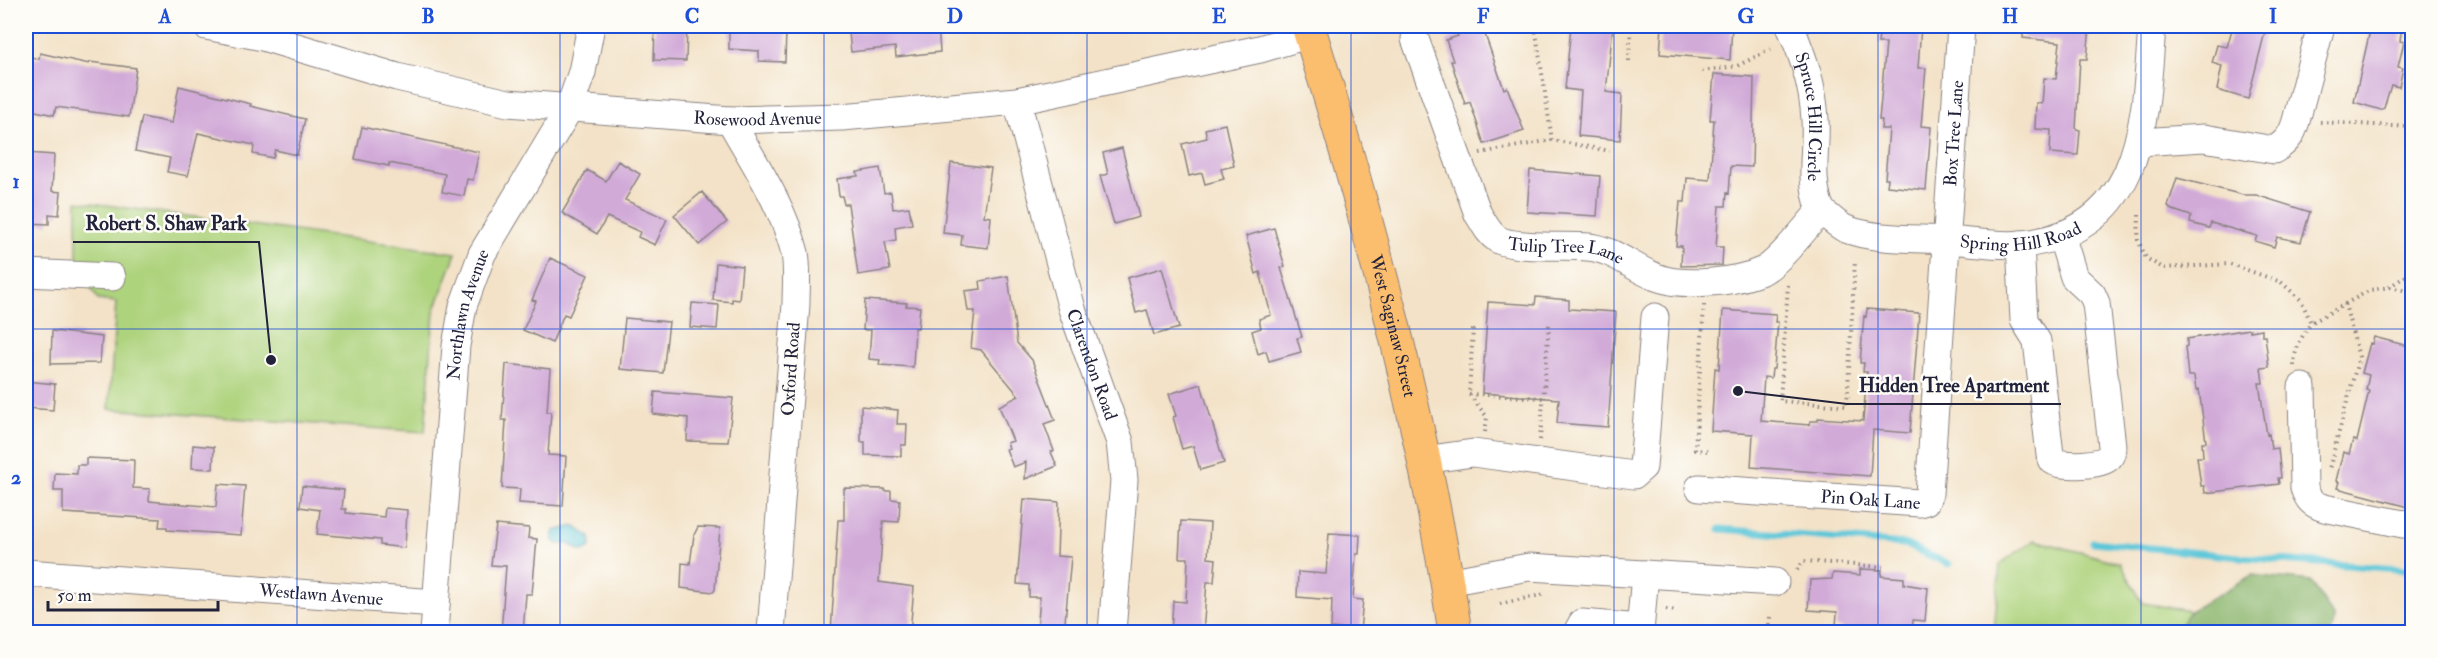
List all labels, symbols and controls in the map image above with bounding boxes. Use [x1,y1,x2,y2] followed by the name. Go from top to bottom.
[158,4,172,29] text: A
[421,4,435,29] text: B
[685,4,699,29] text: C
[947,4,963,29] text: D
[1212,4,1227,29] text: E
[1477,4,1490,29] text: F
[1738,4,1755,29] text: G
[2002,4,2018,29] text: H
[2269,4,2277,29] text: I
[1790,49,1827,182] street label: Spruce Hill Circle
[1939,79,1969,187] street label: Box Tree Lane
[693,106,822,132] street label: Rosewood Avenue
[12,169,20,194] text: 1
[73,204,259,242] callout: Robert S. Shaw Park
[85,211,247,236] text: Robert S. Shaw Park
[1959,216,2085,256] street label: Spring Hill Road
[1506,232,1629,270] street label: Tulip Tree Lane
[442,244,494,381] street label: Northlawn Avenue
[1364,251,1422,400] street label: West Saginaw Street
[1061,305,1123,423] street label: Clarendon Road
[776,321,806,417] street label: Oxford Road
[1847,366,2061,404] callout: Hidden Tree Apartment
[1859,373,2050,399] text: Hidden Tree Apartment
[11,465,21,490] text: 2
[1820,485,1922,515] street label: Pin Oak Lane
[48,574,218,612] scale bar
[257,579,385,611] street label: Westlawn Avenue
[57,584,92,607] text: 50 m

